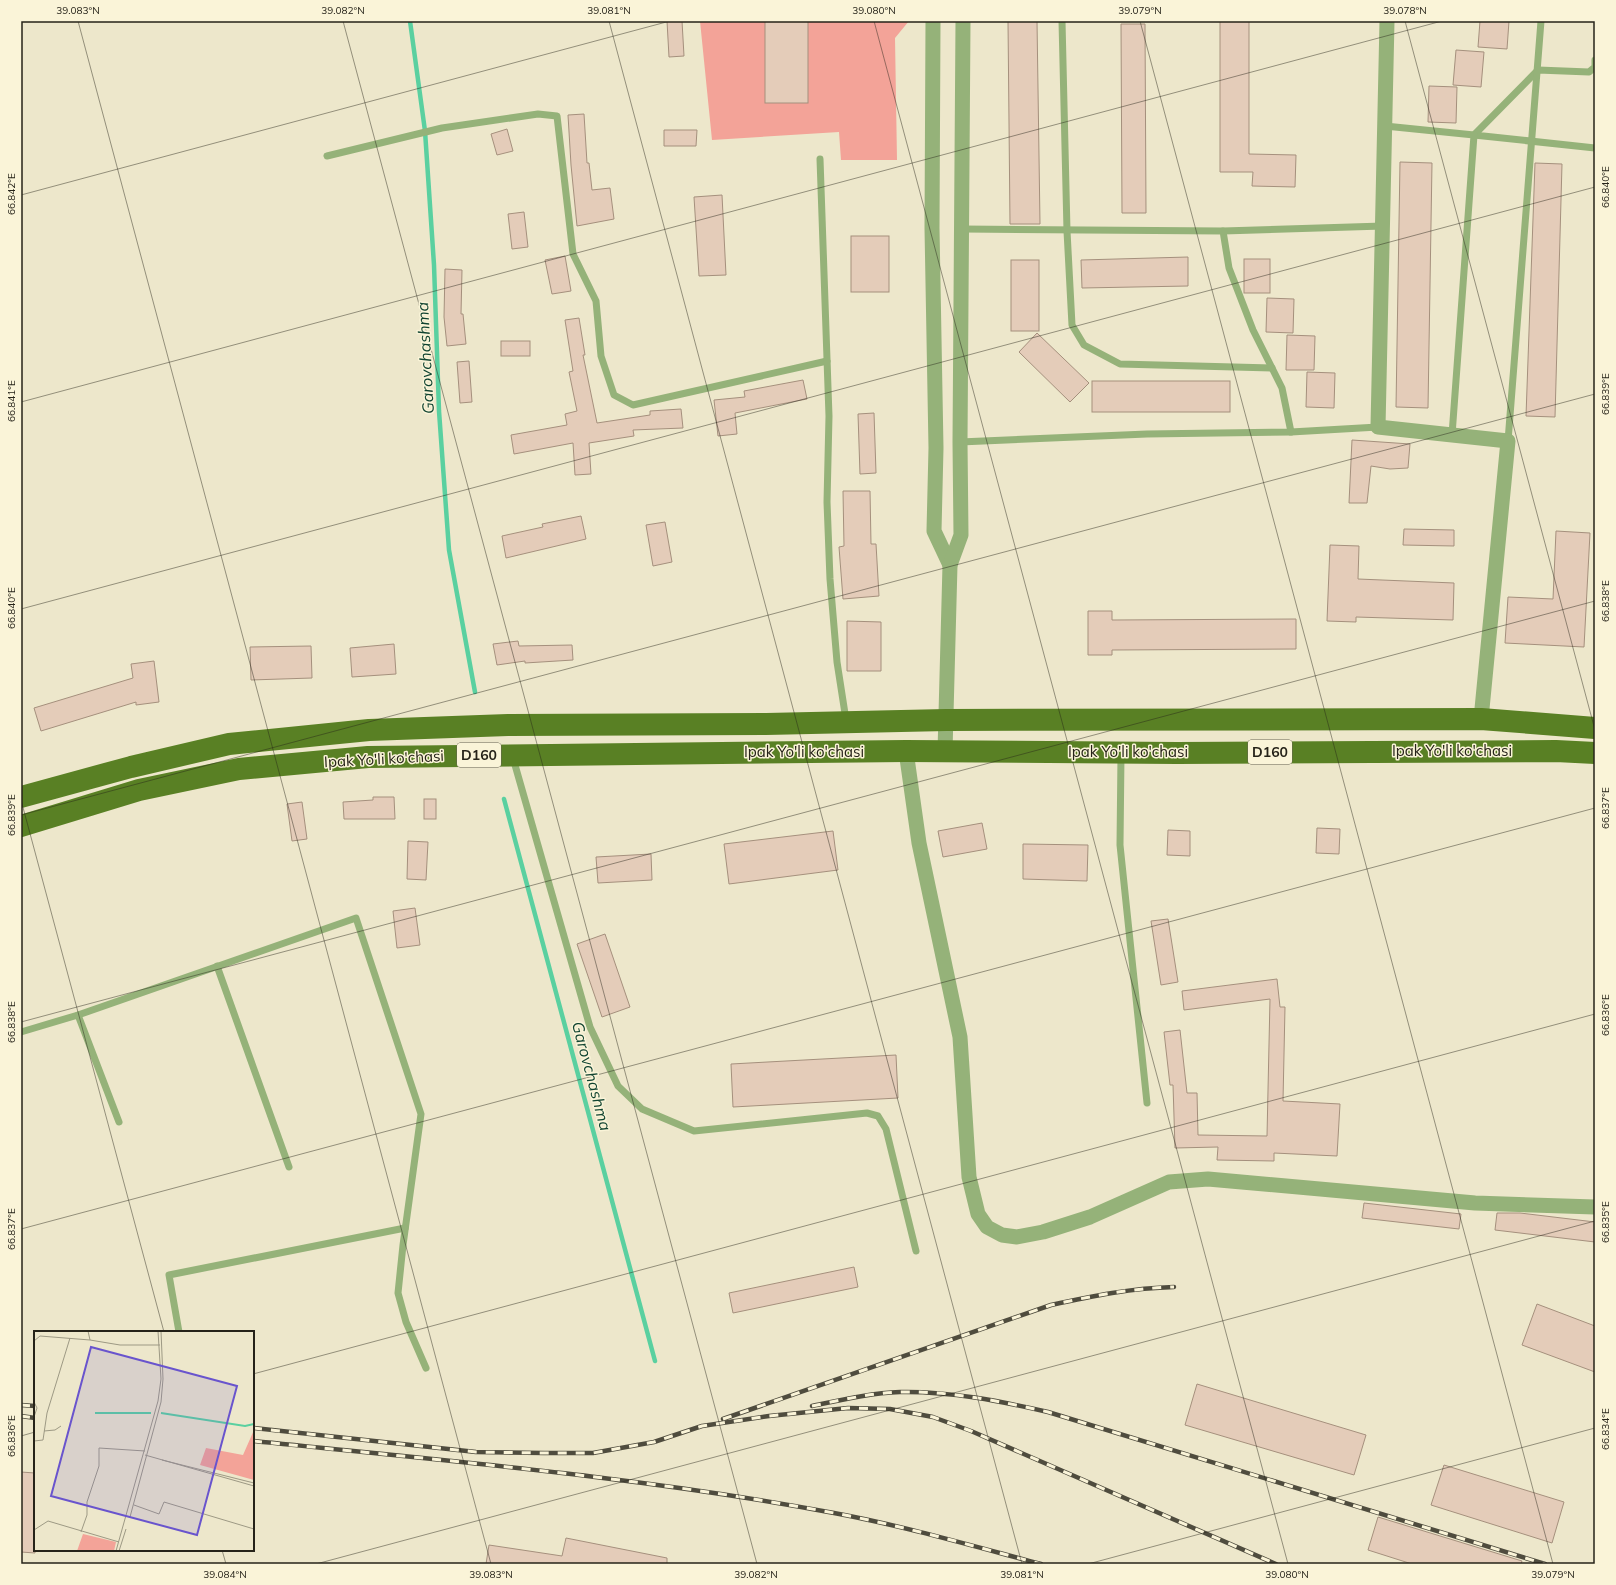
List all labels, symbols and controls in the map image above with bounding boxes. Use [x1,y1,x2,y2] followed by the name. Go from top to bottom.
[56,4,100,17] text: 39.083°N
[321,4,365,17] text: 39.082°N
[587,4,631,17] text: 39.081°N
[852,4,896,17] text: 39.080°N
[1118,4,1162,17] text: 39.079°N
[1383,4,1427,17] text: 39.078°N
[1599,166,1612,208] text: 66.840°E
[5,173,18,215] text: 66.842°E
[412,301,438,415] water label: Garovchashma
[1599,373,1612,415] text: 66.839°E
[5,380,18,422] text: 66.841°E
[1599,580,1612,622] text: 66.838°E
[5,587,18,629] text: 66.840°E
[1248,740,1292,764] road number: D160
[1392,741,1512,760] street label: Ipak Yo'li ko'chasi
[744,742,864,761] street label: Ipak Yo'li ko'chasi
[1068,742,1188,761] street label: Ipak Yo'li ko'chasi
[457,743,501,767] road number: D160
[324,746,444,771] street label: Ipak Yo'li ko'chasi
[1599,787,1612,829] text: 66.837°E
[5,794,18,836] text: 66.839°E
[1599,994,1612,1036] text: 66.836°E
[5,1001,18,1043] text: 66.838°E
[568,1019,616,1133] water label: Garovchashma
[1599,1201,1612,1243] text: 66.835°E
[5,1208,18,1250] text: 66.837°E
[34,1331,254,1551] inset map
[1599,1408,1612,1450] text: 66.834°E
[5,1415,18,1457] text: 66.836°E
[203,1568,247,1581] text: 39.084°N
[469,1568,513,1581] text: 39.083°N
[734,1568,778,1581] text: 39.082°N
[1000,1568,1044,1581] text: 39.081°N
[1265,1568,1309,1581] text: 39.080°N
[1531,1568,1575,1581] text: 39.079°N

